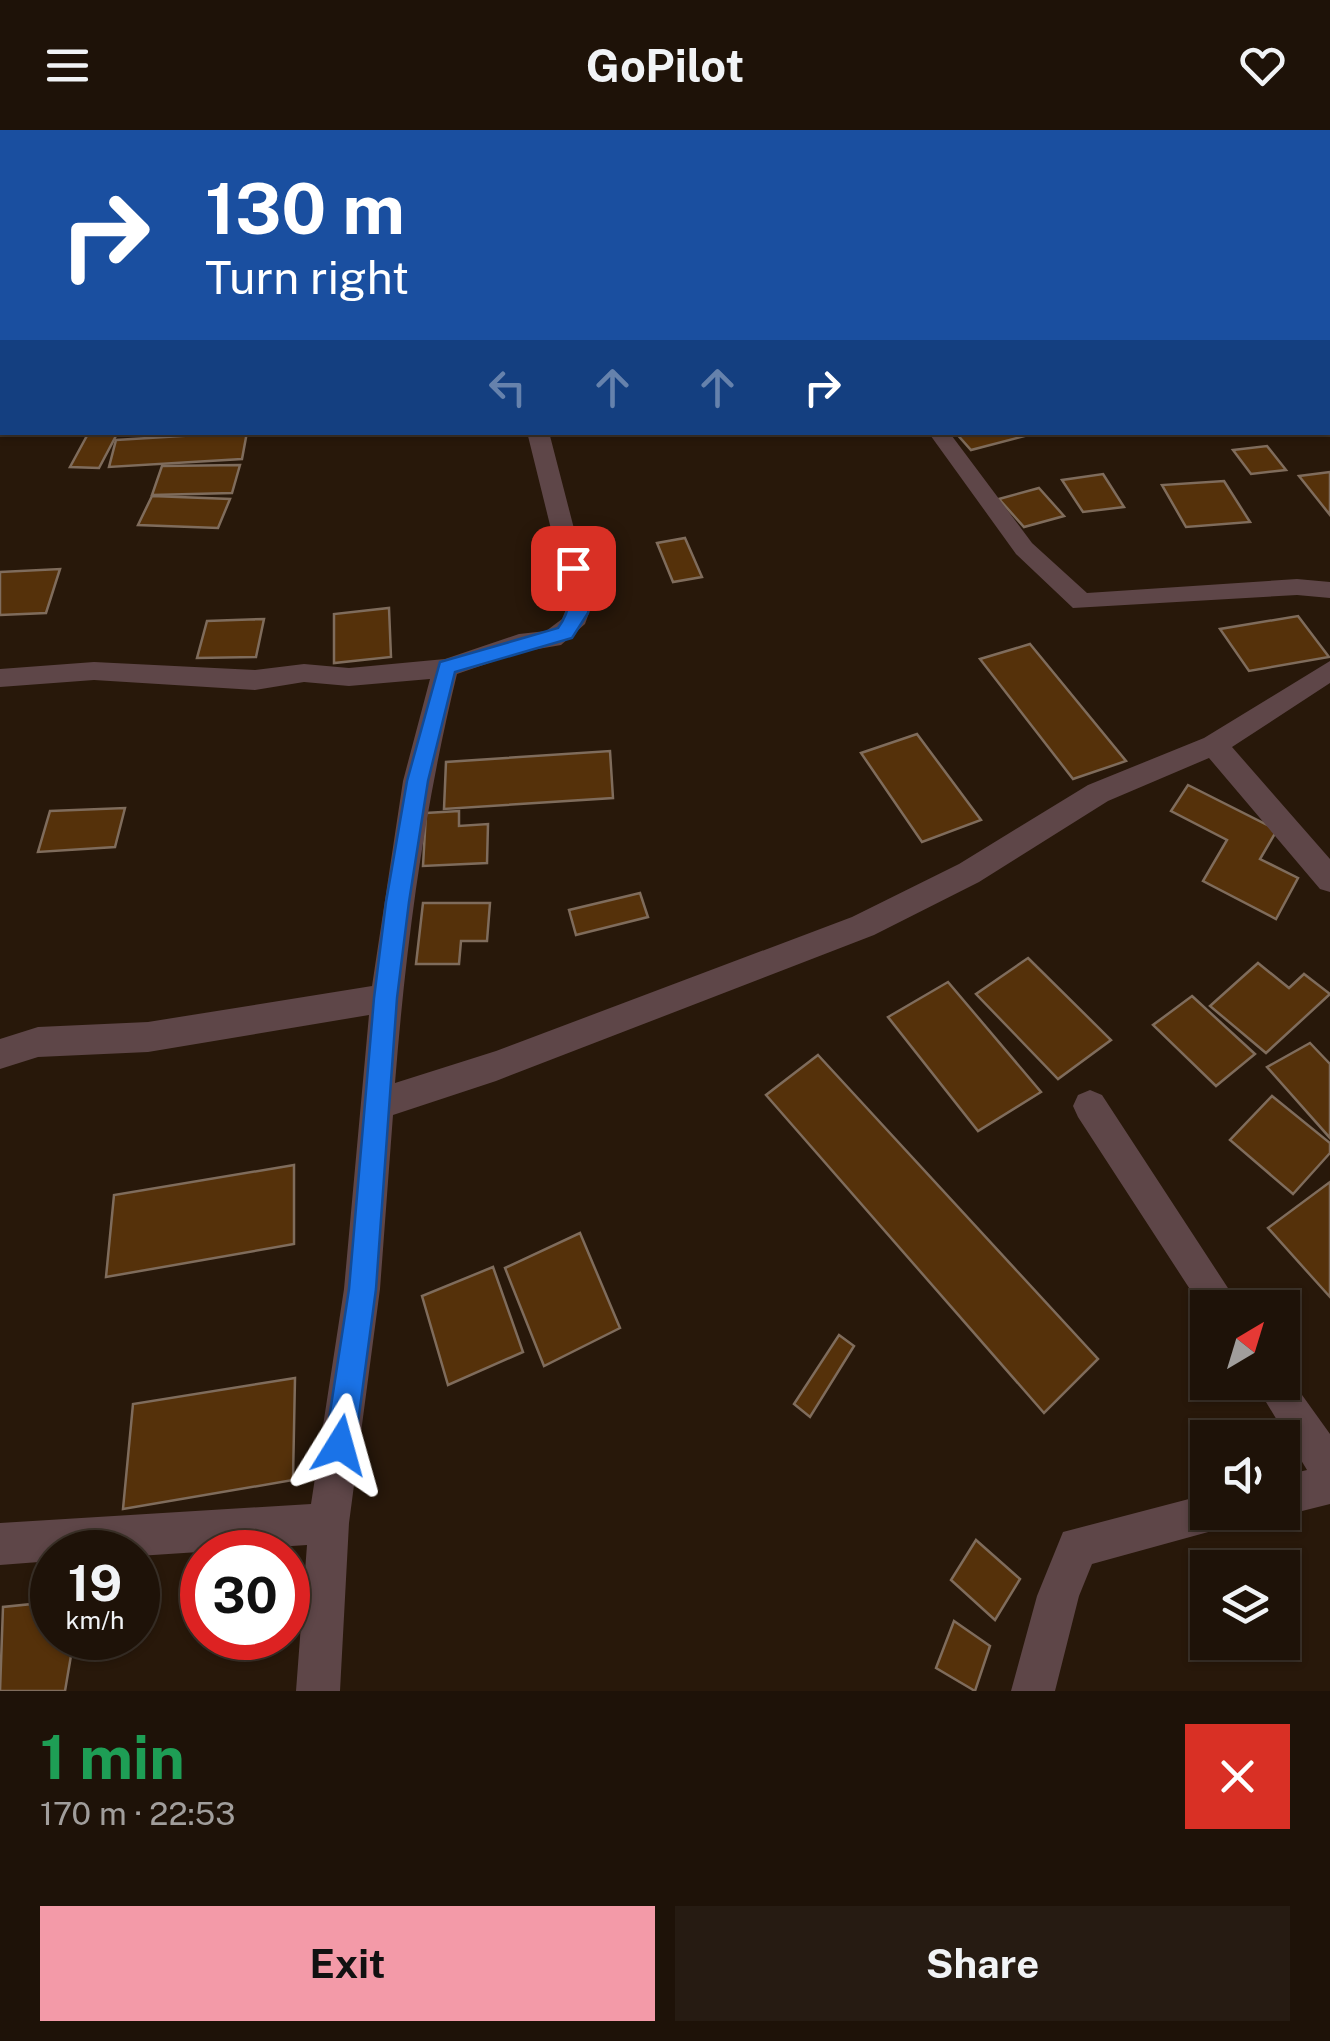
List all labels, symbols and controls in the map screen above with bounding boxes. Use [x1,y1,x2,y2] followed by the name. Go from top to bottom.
[40,38,95,93] icon: menu
[1235,38,1290,93] icon: heart
[586,39,744,92] text: GoPilot
[205,167,405,250] text: 130 m
[40,170,170,300] icon: right
[205,251,409,304] text: Turn right
[480,360,535,415] icon: left
[585,360,640,415] icon: ahead
[690,360,745,415] icon: ahead
[795,360,850,415] icon: right
[531,526,616,611] pin
[546,541,601,596] icon: arrive
[1190,1290,1300,1400] north arrow
[1190,1290,1300,1660] map controls
[288,1393,392,1497] position arrow
[1190,1420,1300,1530] button: sound
[180,1530,310,1660] speed limit sign: 30
[1190,1550,1300,1660] button: layers
[68,1553,122,1612] text: 19
[66,1605,124,1635] text: km/h
[40,1722,185,1793] text: 1 min
[1185,1724,1290,1829] button: close
[40,1795,235,1832] text: 170 m · 22:53
[40,1906,655,2021] button: Exit
[675,1906,1290,2021] button: Share

